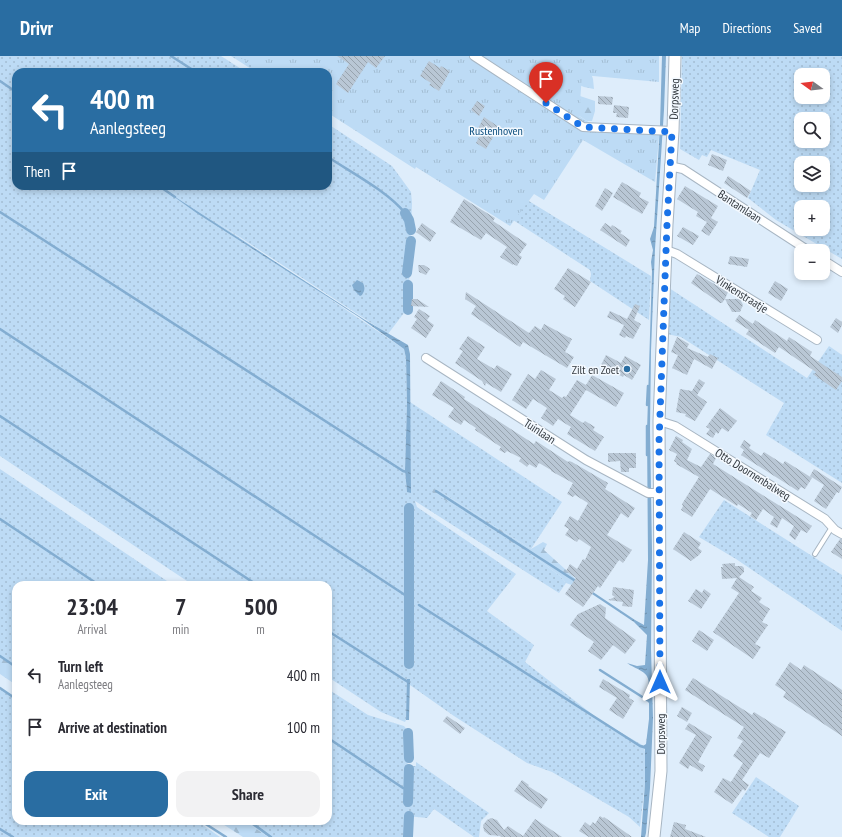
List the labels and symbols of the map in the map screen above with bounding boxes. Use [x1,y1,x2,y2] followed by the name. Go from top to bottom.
[529,62,563,103] pin
[794,68,830,104] north arrow
[666,78,682,120] street label: Dorpsweg
[469,123,523,138] park label: Rustenhoven
[715,186,765,226] street label: Bantamlaan
[712,271,771,316] street label: Vinkenstraatje
[572,362,620,377] place label: Zilt en Zoet
[622,364,632,374] marker: Zilt en Zoet
[521,415,559,447] street label: Tuinlaan
[713,445,793,503] street label: Otto Doornenbalweg
[639,661,681,703] position arrow
[653,713,668,755] street label: Dorpsweg

